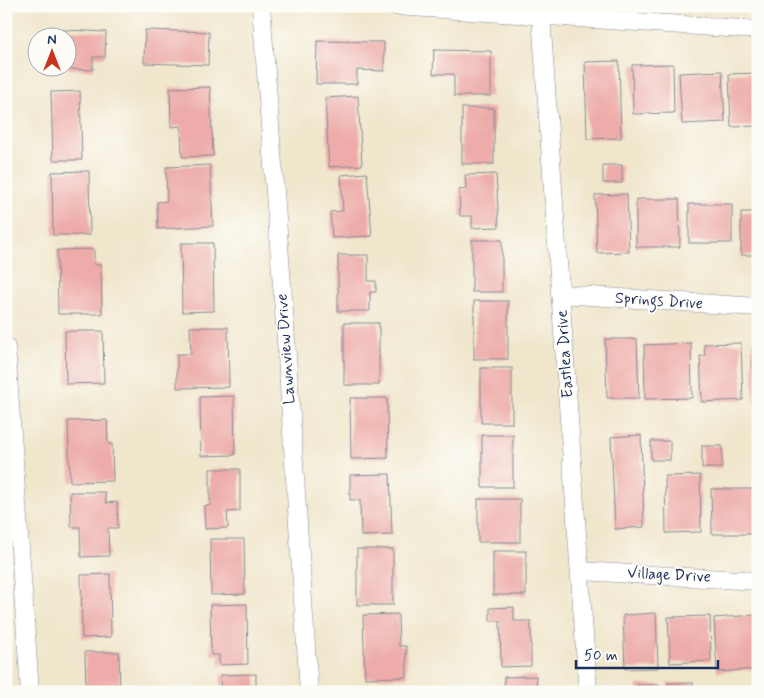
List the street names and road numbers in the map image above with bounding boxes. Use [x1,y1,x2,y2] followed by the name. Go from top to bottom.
[614,287,704,316] street label: Springs Drive
[272,293,300,405] street label: Lawnview Drive
[551,309,579,399] street label: Eastlea Drive
[627,562,711,588] street label: Village Drive

